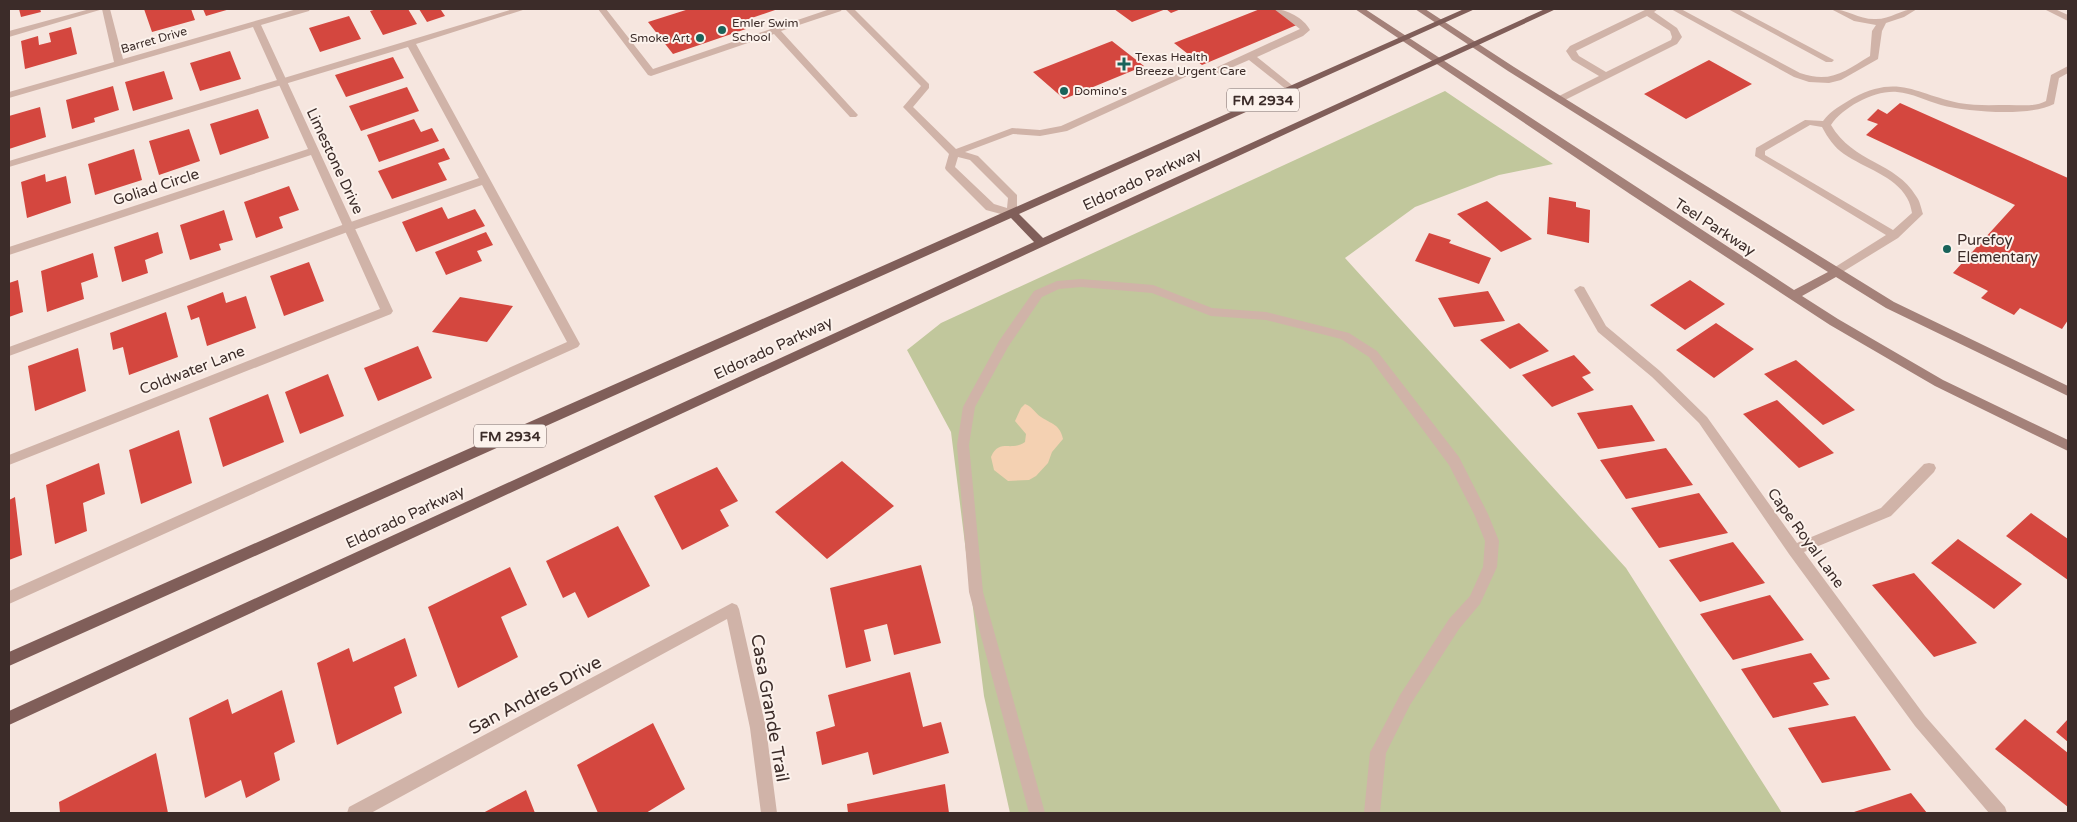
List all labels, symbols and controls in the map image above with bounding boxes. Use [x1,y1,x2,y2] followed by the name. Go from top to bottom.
[732,16,799,44] place label: Emler Swim School
[119,24,189,56] street label: Barret Drive
[716,24,728,36] marker: Emler Swim School
[630,31,690,45] place label: Smoke Art
[694,32,706,44] marker: Smoke Art
[1135,50,1246,78] place label: Texas Health Breeze Urgent Care
[1117,57,1131,71] marker: Texas Health Breeze Urgent Care
[1074,84,1127,98] place label: Domino's
[1058,85,1070,97] marker: Domino's
[1227,88,1299,112] road number: FM 2934
[303,105,367,217] street label: Limestone Drive
[1080,144,1204,214] street label: Eldorado Parkway
[111,165,201,209] street label: Goliad Circle
[1671,194,1759,260] street label: Teel Parkway
[1957,231,2038,266] place label: Purefoy Elementary
[1941,243,1953,255] marker: Purefoy Elementary
[711,313,835,383] street label: Eldorado Parkway
[137,342,247,398] street label: Coldwater Lane
[474,424,546,448] road number: FM 2934
[343,482,467,552] street label: Eldorado Parkway
[1764,485,1848,591] street label: Cape Royal Lane
[746,632,794,784] street label: Casa Grande Trail
[465,651,605,739] street label: San Andres Drive

